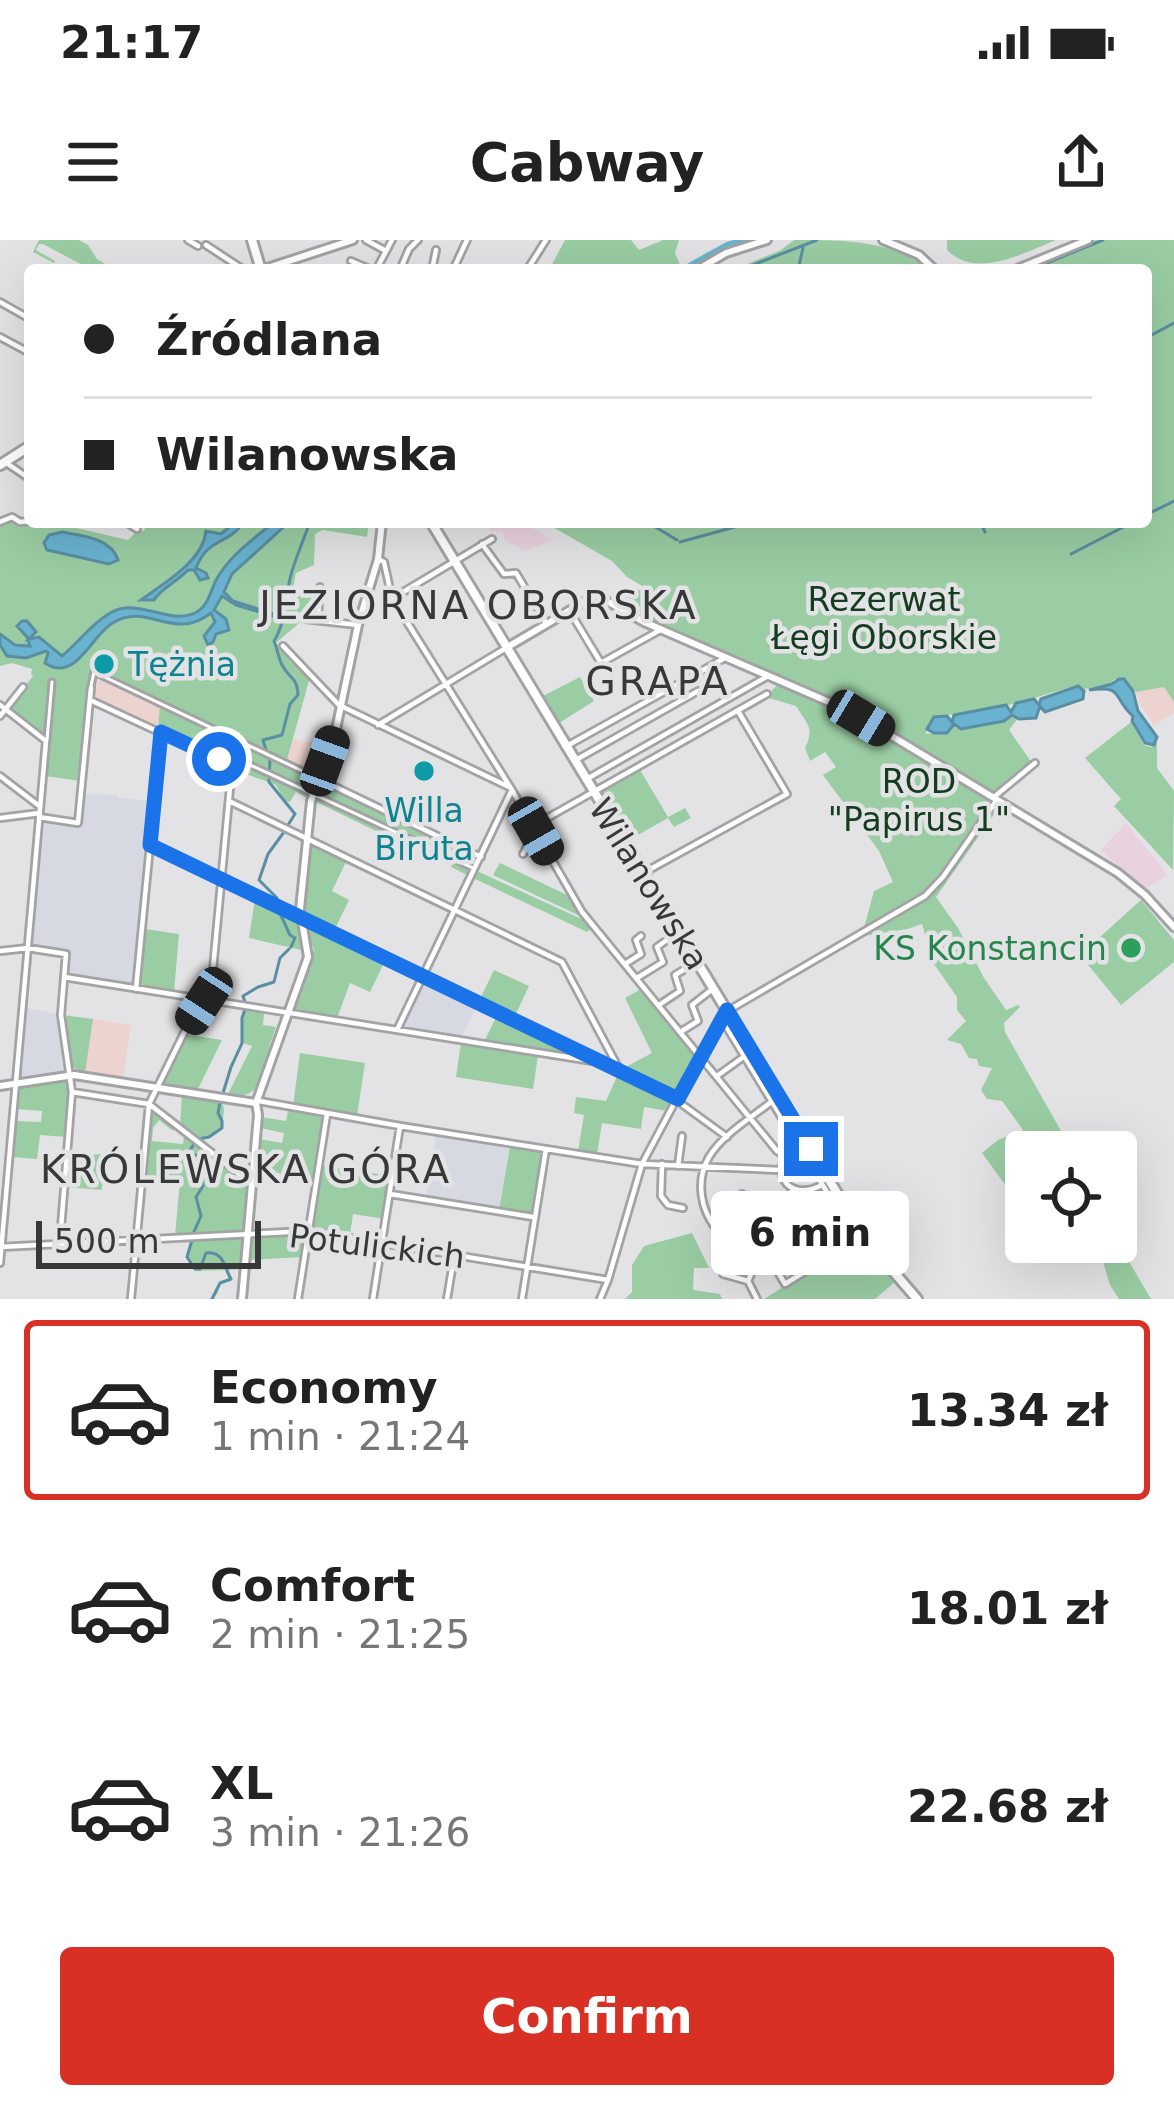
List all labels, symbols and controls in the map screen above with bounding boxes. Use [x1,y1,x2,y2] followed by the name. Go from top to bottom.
[60,16,203,69] text: 21:17
[60,129,126,195] icon: menu
[1048,129,1114,195] icon: share
[470,131,704,194] text: Cabway
[156,313,382,366] text: Źródlana
[156,428,458,481] text: Wilanowska
[770,580,997,657] park label: Rezerwat Łęgi Oborskie
[256,583,699,628] district label: JEZIORNA OBORSKA
[127,645,236,684] place label: Tężnia
[91,651,117,677] marker: Tężnia
[585,659,731,704] district label: GRAPA
[821,684,901,752] car
[296,721,354,801] car
[192,732,246,786] route start
[411,758,437,784] marker: Willa Biruta
[828,762,1010,839] park label: ROD "Papirus 1"
[374,791,474,868] place label: Willa Biruta
[502,791,570,871] car
[581,791,717,977] street label: Wilanowska
[873,929,1107,968] place label: KS Konstancin
[1118,935,1144,961] marker: KS Konstancin
[169,961,239,1041] car
[784,1122,838,1176] route end
[1005,1131,1137,1263] map controls
[1005,1131,1137,1263] button: locate
[40,1146,452,1192] district label: KRÓLEWSKA GÓRA
[712,1191,910,1275] callout: 6 min
[749,1210,871,1255] text: 6 min
[36,1215,261,1268] scale bar
[287,1216,467,1276] street label: Potulickich
[54,1222,160,1261] text: 500 m
[66,1356,174,1464] icon: car
[210,1361,438,1414] text: Economy
[907,1384,1108,1437] text: 13.34 zł
[210,1414,470,1459] text: 1 min · 21:24
[66,1554,174,1662] icon: car
[210,1559,415,1612] text: Comfort
[907,1582,1108,1635] text: 18.01 zł
[210,1612,470,1657] text: 2 min · 21:25
[66,1752,174,1860] icon: car
[210,1757,273,1810] text: XL
[907,1780,1108,1833] text: 22.68 zł
[210,1810,470,1855] text: 3 min · 21:26
[60,1947,1114,2085] button: Confirm

